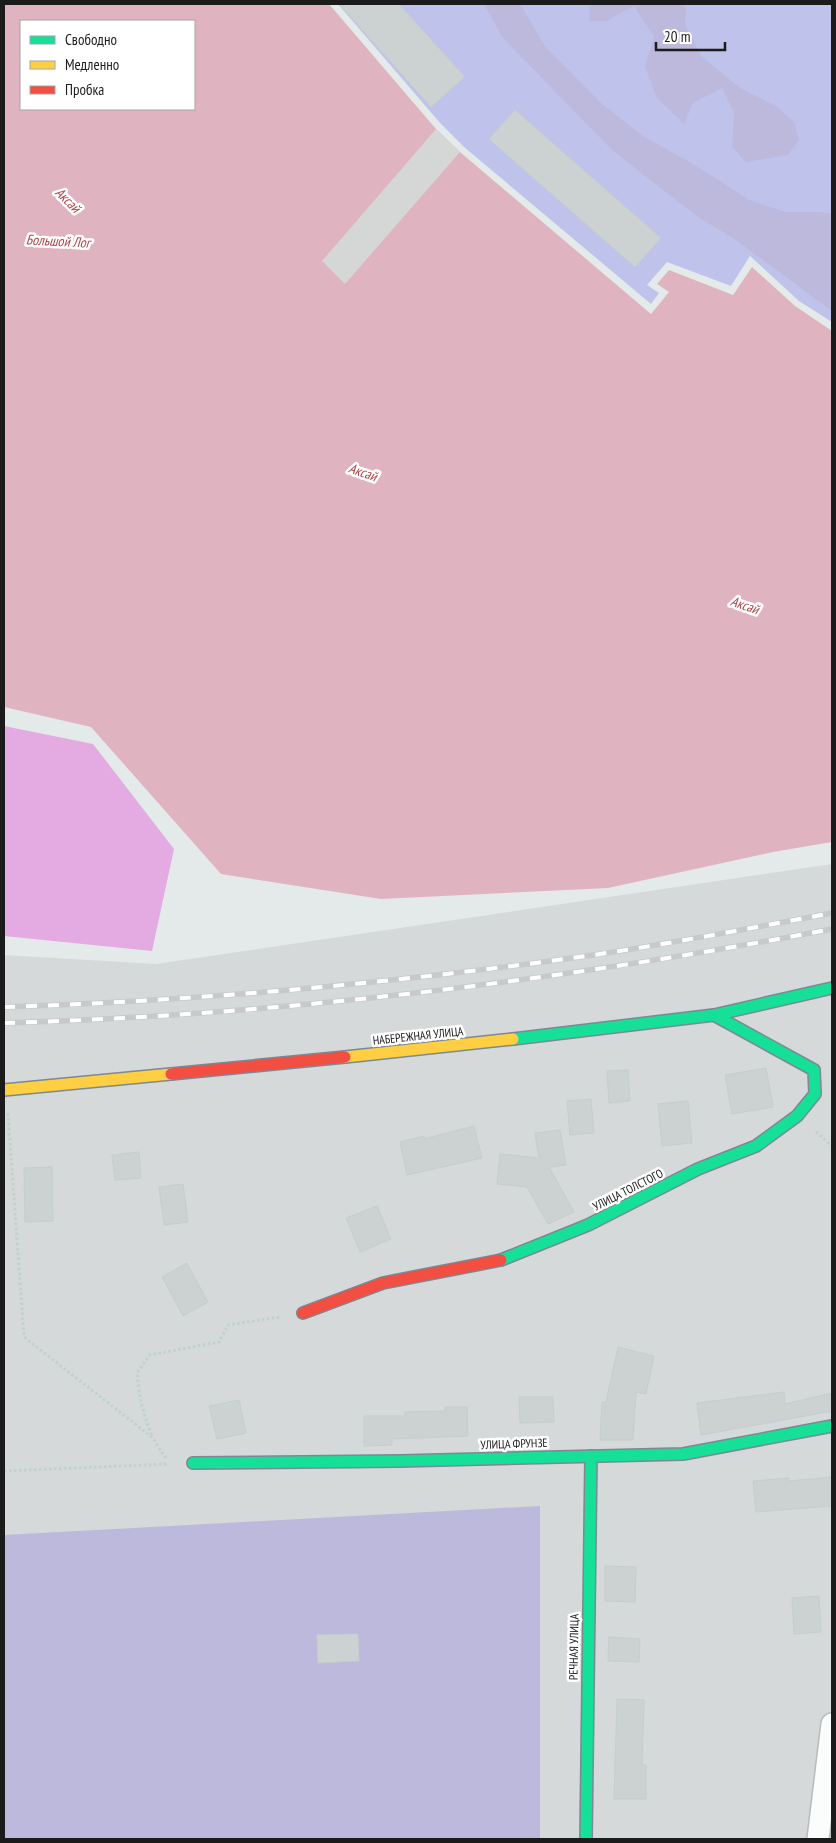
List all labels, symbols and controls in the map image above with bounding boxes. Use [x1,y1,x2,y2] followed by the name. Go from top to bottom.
[20,20,195,110] legend
[656,20,725,52] scale bar
[664,27,690,46] text: 20 m
[65,30,117,49] text: Свободно
[65,55,119,74] text: Медленно
[65,80,104,99] text: Пробка
[51,183,86,218] water label: Аксай
[26,230,92,252] water label: Большой Лог
[347,459,381,486] water label: Аксай
[729,592,763,619] water label: Аксай
[372,1023,464,1048] street label: НАБЕРЕЖНАЯ УЛИЦА
[590,1165,666,1214] street label: УЛИЦА ТОЛСТОГО
[480,1435,548,1452] street label: УЛИЦА ФРУНЗЕ
[565,1613,582,1680] street label: РЕЧНАЯ УЛИЦА

